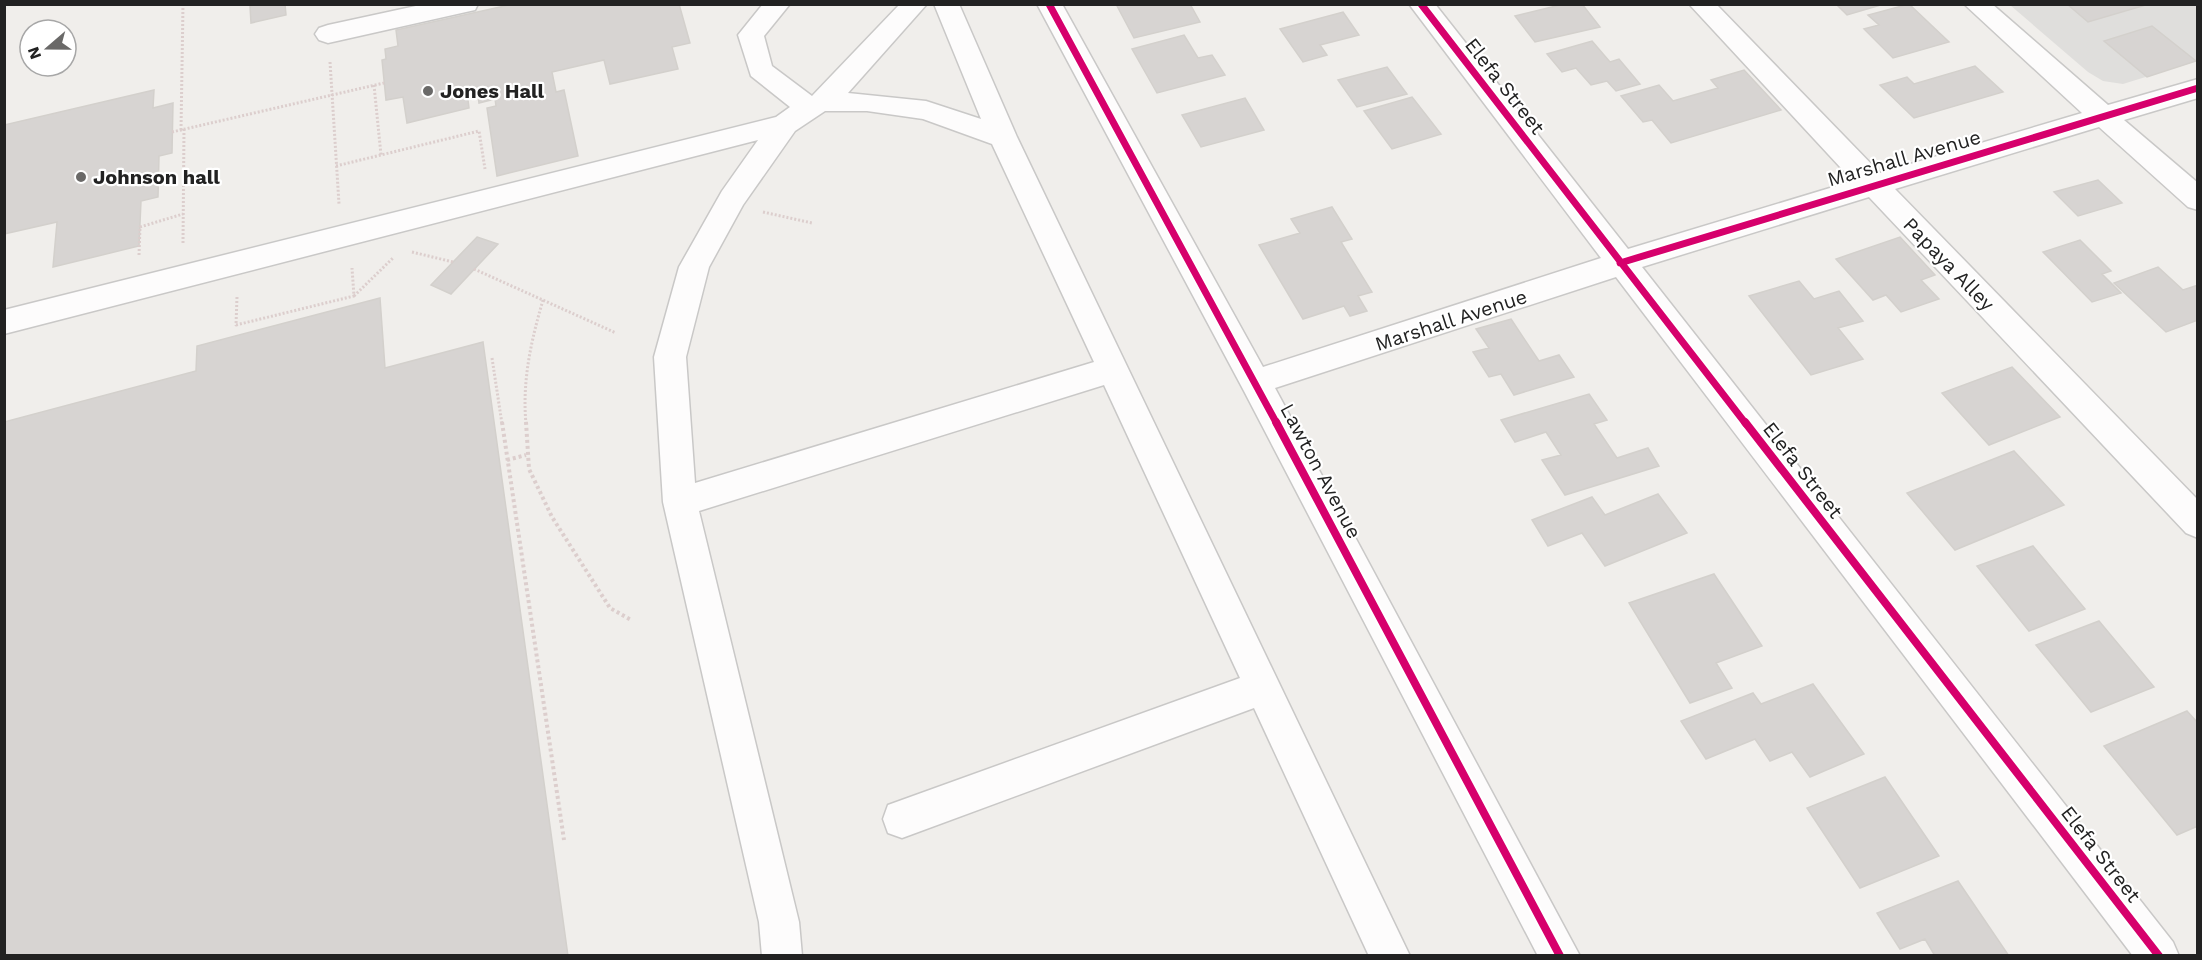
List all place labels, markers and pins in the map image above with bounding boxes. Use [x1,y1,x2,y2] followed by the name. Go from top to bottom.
[440,79,545,103] place label: Jones Hall
[421,84,435,98] marker: Jones Hall
[93,165,220,189] place label: Johnson hall
[74,170,88,184] marker: Johnson hall

